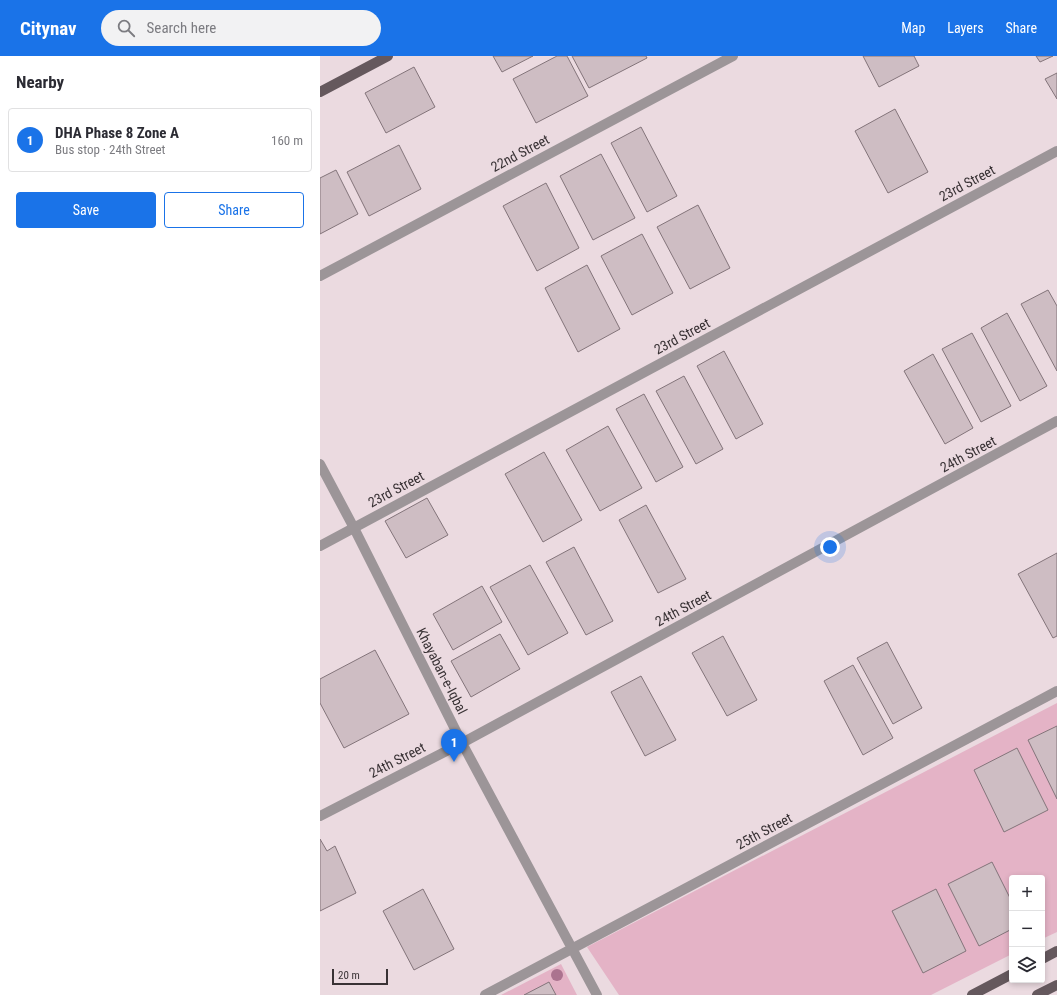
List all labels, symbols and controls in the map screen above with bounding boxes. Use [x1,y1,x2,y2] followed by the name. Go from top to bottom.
[101,10,381,46] search box
[20,17,77,40] text: Citynav
[115,17,137,39] icon: search
[147,19,216,37] text: Search here
[901,20,925,36] text: Map
[947,20,984,36] text: Layers
[1006,20,1037,36] text: Share
[16,72,64,92] text: Nearby
[55,124,179,142] text: DHA Phase 8 Zone A
[488,131,552,175] street label: 22nd Street
[27,133,33,148] text: 1
[271,133,303,148] text: 160 m
[55,142,165,157] text: Bus stop · 24th Street
[936,162,998,204] street label: 23rd Street
[16,192,156,228] button: Save
[164,192,304,228] button: Share
[651,315,713,357] street label: 23rd Street
[937,433,999,475] street label: 24th Street
[365,468,427,510] street label: 23rd Street
[820,537,840,557] your location
[652,587,714,629] street label: 24th Street
[413,625,471,717] street label: Khayaban-e-Iqbal
[441,729,467,762] pin: 1
[366,739,428,781] street label: 24th Street
[733,810,795,852] street label: 25th Street
[1009,875,1045,983] map controls
[1009,875,1045,911] button: +
[1009,911,1045,947] button: −
[1009,947,1045,983] button: layers
[332,967,388,986] scale bar
[338,969,360,982] text: 20 m

